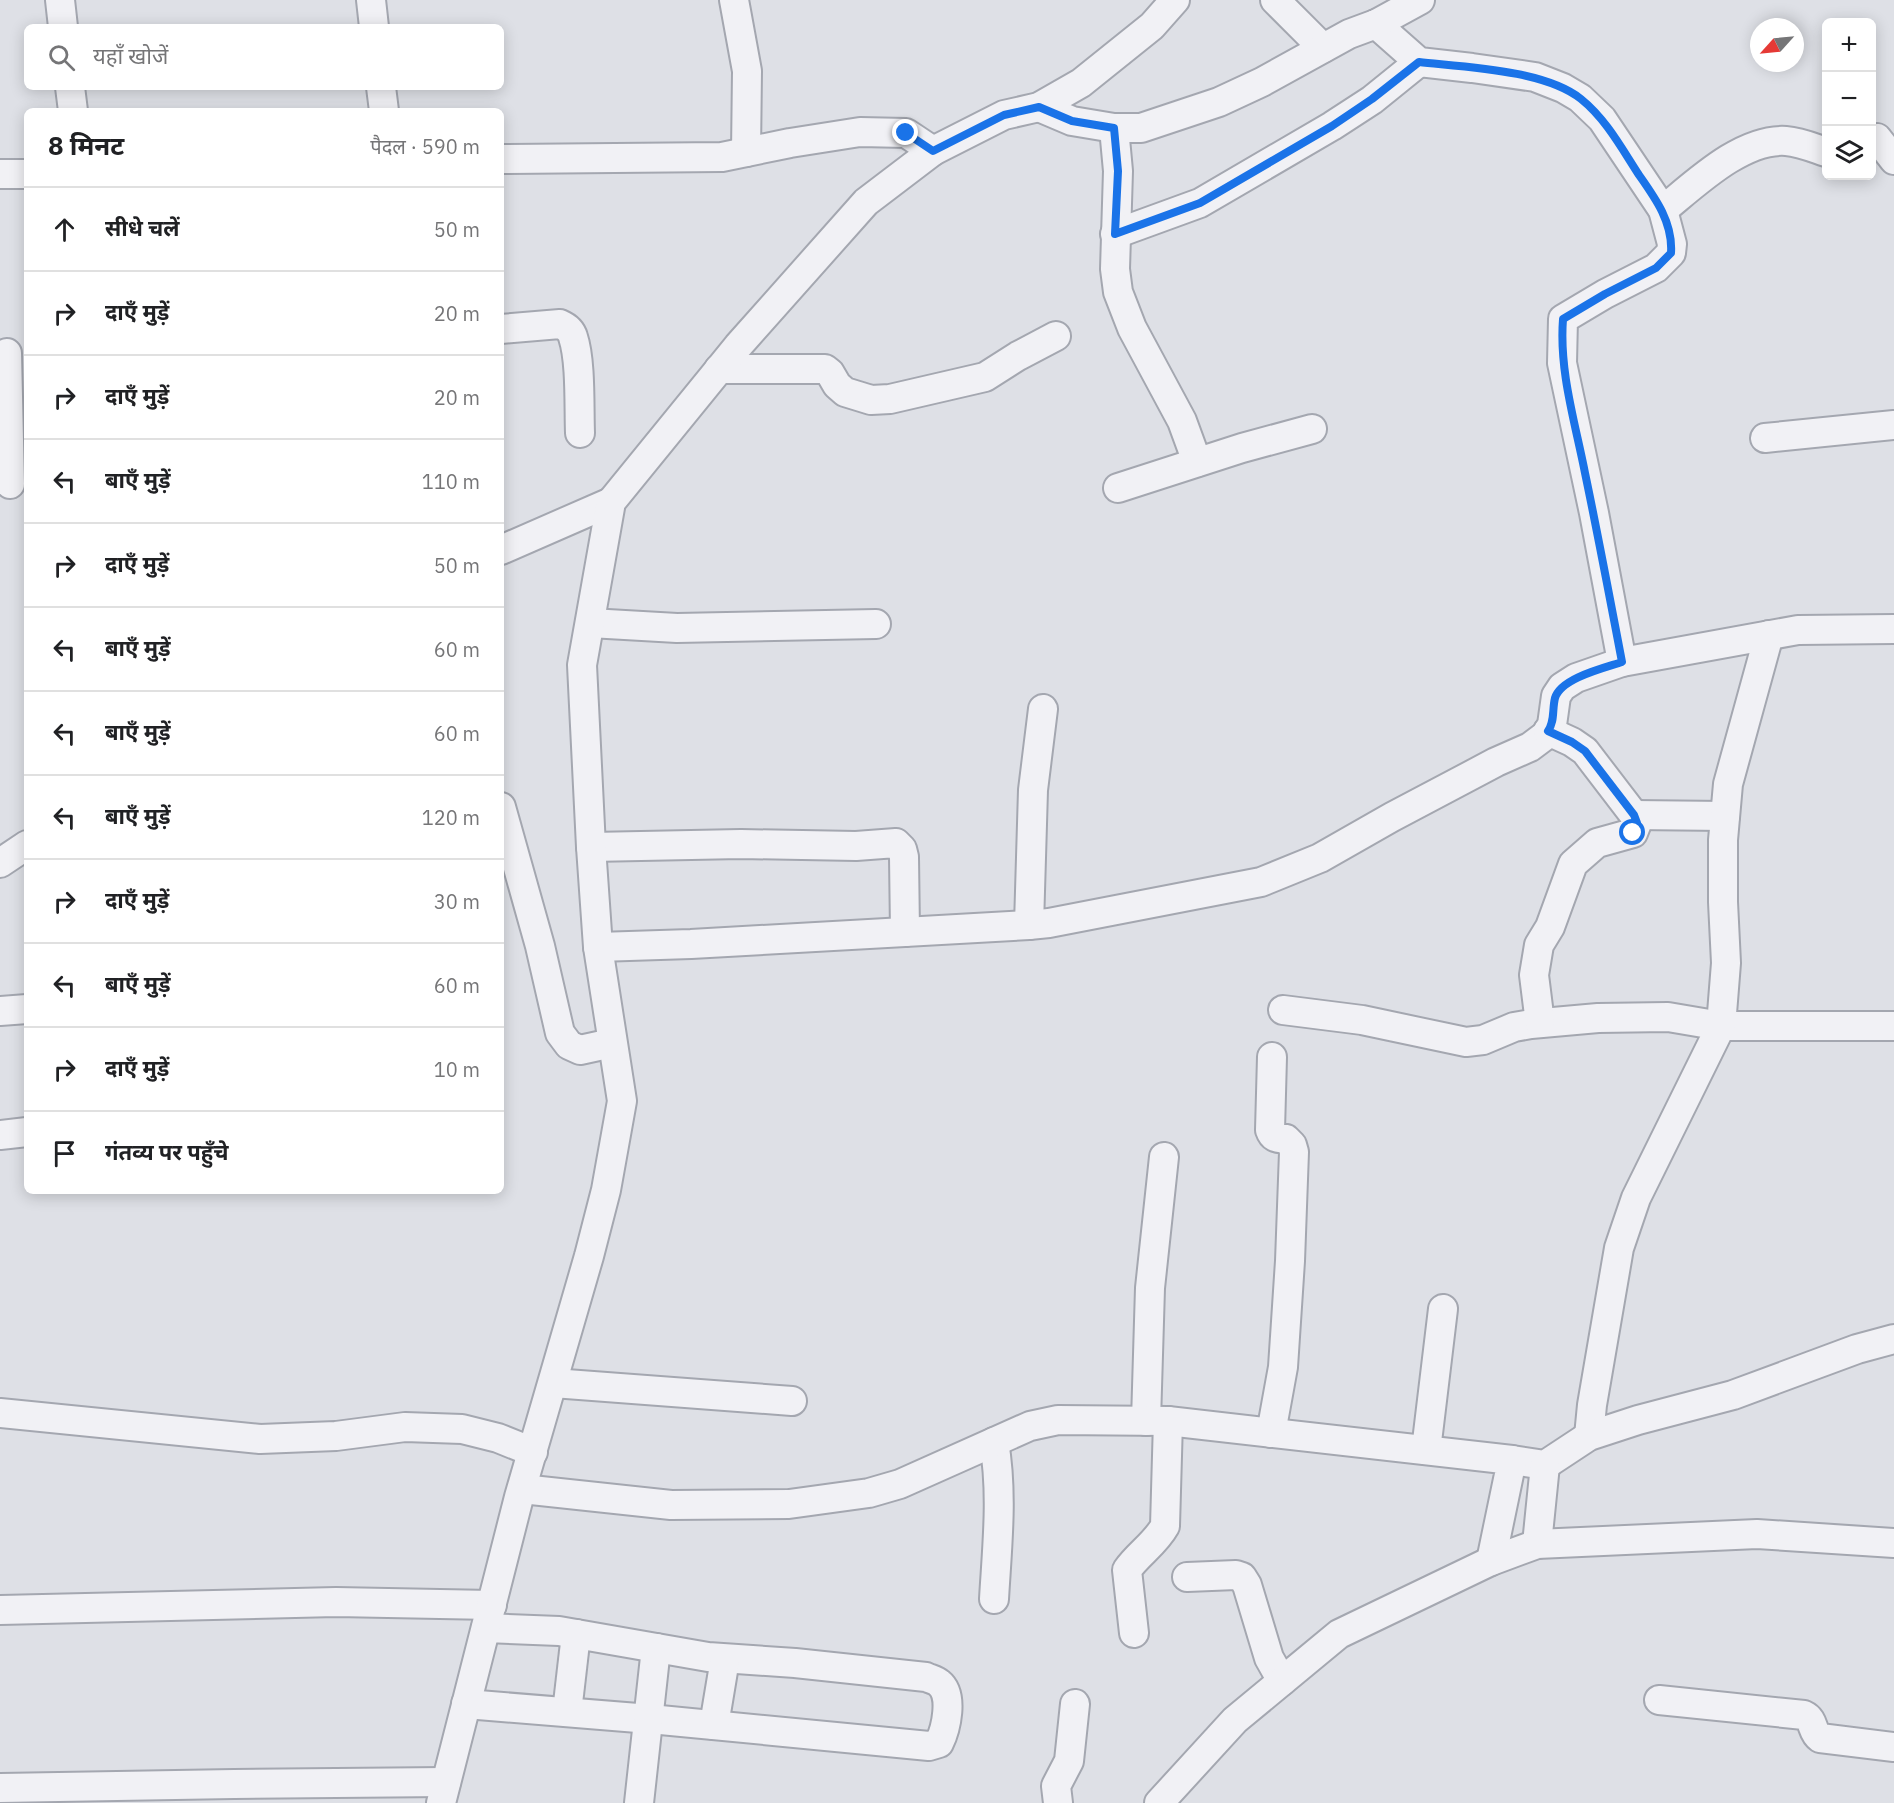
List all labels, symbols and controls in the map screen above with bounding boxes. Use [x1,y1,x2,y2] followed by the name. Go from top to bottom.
[1750,18,1804,72] north arrow
[1822,18,1876,180] map controls
[1822,18,1876,72] button: +
[24,24,504,90] search box
[45,41,78,74] icon: search
[93,41,168,70] text: यहाँ खोजें
[1822,72,1876,126] button: −
[892,119,918,145] route end
[1822,126,1876,180] button: layers
[48,128,124,162] text: 8 मिनट
[370,133,480,160] text: पैदल · 590 m
[48,213,81,246] icon: ahead
[105,213,180,242] text: सीधे चलें
[434,216,480,243] text: 50 m
[48,297,81,330] icon: right
[105,297,169,326] text: दाएँ मुड़ें
[434,300,480,327] text: 20 m
[48,381,81,414] icon: right
[105,381,169,410] text: दाएँ मुड़ें
[434,384,480,411] text: 20 m
[48,465,81,498] icon: left
[105,465,171,494] text: बाएँ मुड़ें
[422,468,480,495] text: 110 m
[48,549,81,582] icon: right
[105,549,169,578] text: दाएँ मुड़ें
[434,552,480,579] text: 50 m
[48,633,81,666] icon: left
[105,633,171,662] text: बाएँ मुड़ें
[434,636,480,663] text: 60 m
[48,717,81,750] icon: left
[105,717,171,746] text: बाएँ मुड़ें
[434,720,480,747] text: 60 m
[48,801,81,834] icon: left
[105,801,171,830] text: बाएँ मुड़ें
[422,804,480,831] text: 120 m
[1619,819,1645,845] route start
[48,885,81,918] icon: right
[105,885,169,914] text: दाएँ मुड़ें
[434,888,480,915] text: 30 m
[48,969,81,1002] icon: left
[105,969,171,998] text: बाएँ मुड़ें
[434,972,480,999] text: 60 m
[48,1053,81,1086] icon: right
[105,1053,169,1082] text: दाएँ मुड़ें
[434,1056,480,1083] text: 10 m
[48,1137,81,1170] icon: arrive
[105,1137,229,1166] text: गंतव्य पर पहुँचे

